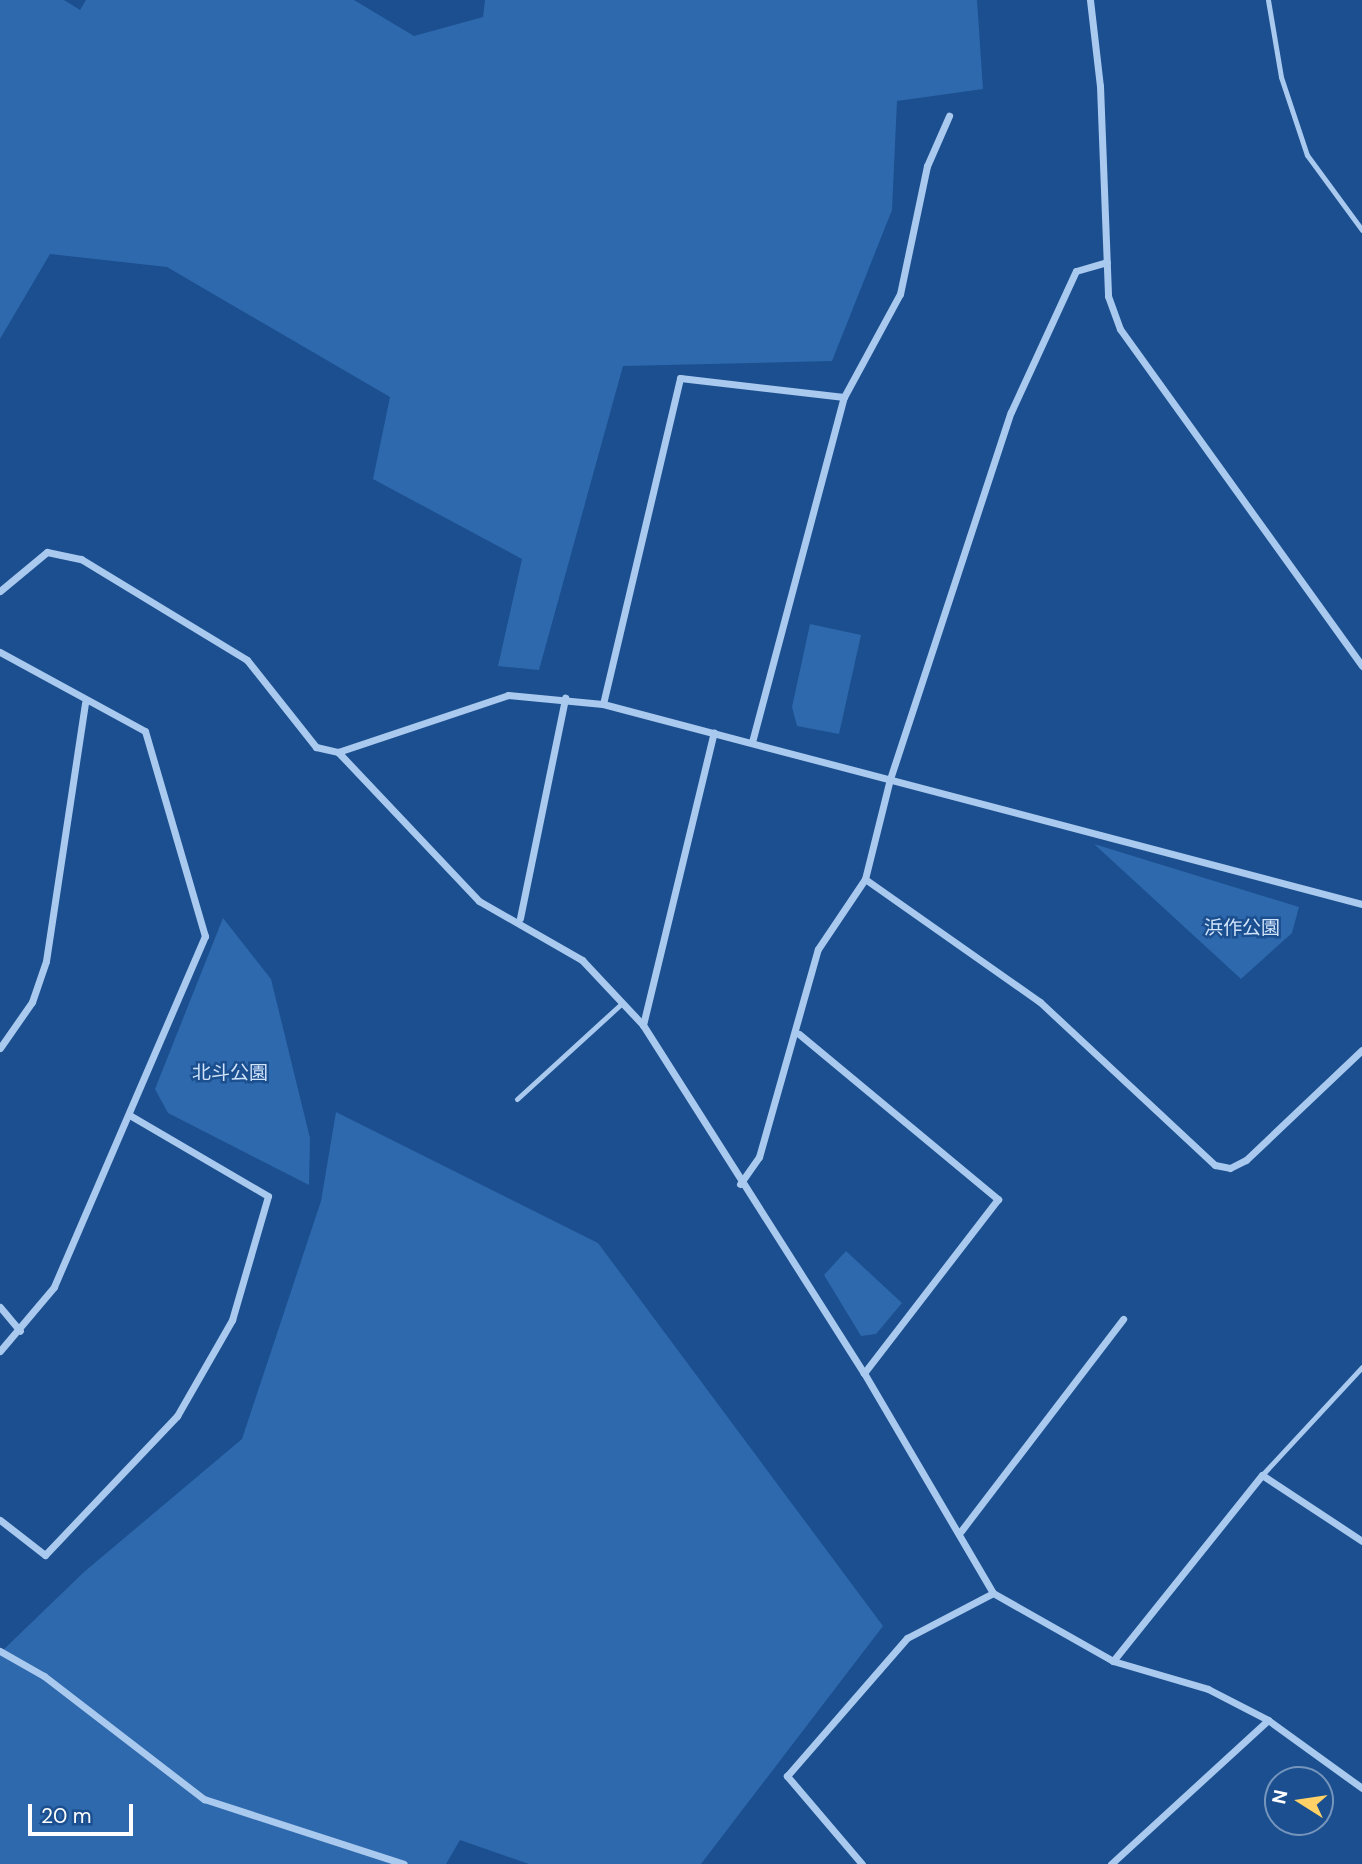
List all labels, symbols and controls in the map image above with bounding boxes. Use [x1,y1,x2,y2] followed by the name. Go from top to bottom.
[1204,917,1280,939] park label: 浜作公園
[192,1062,268,1084] park label: 北斗公園
[1264,1766,1334,1836] north arrow
[1266,1788,1294,1806] text: N
[32,1790,136,1834] scale bar
[41,1802,92,1830] text: 20 m

